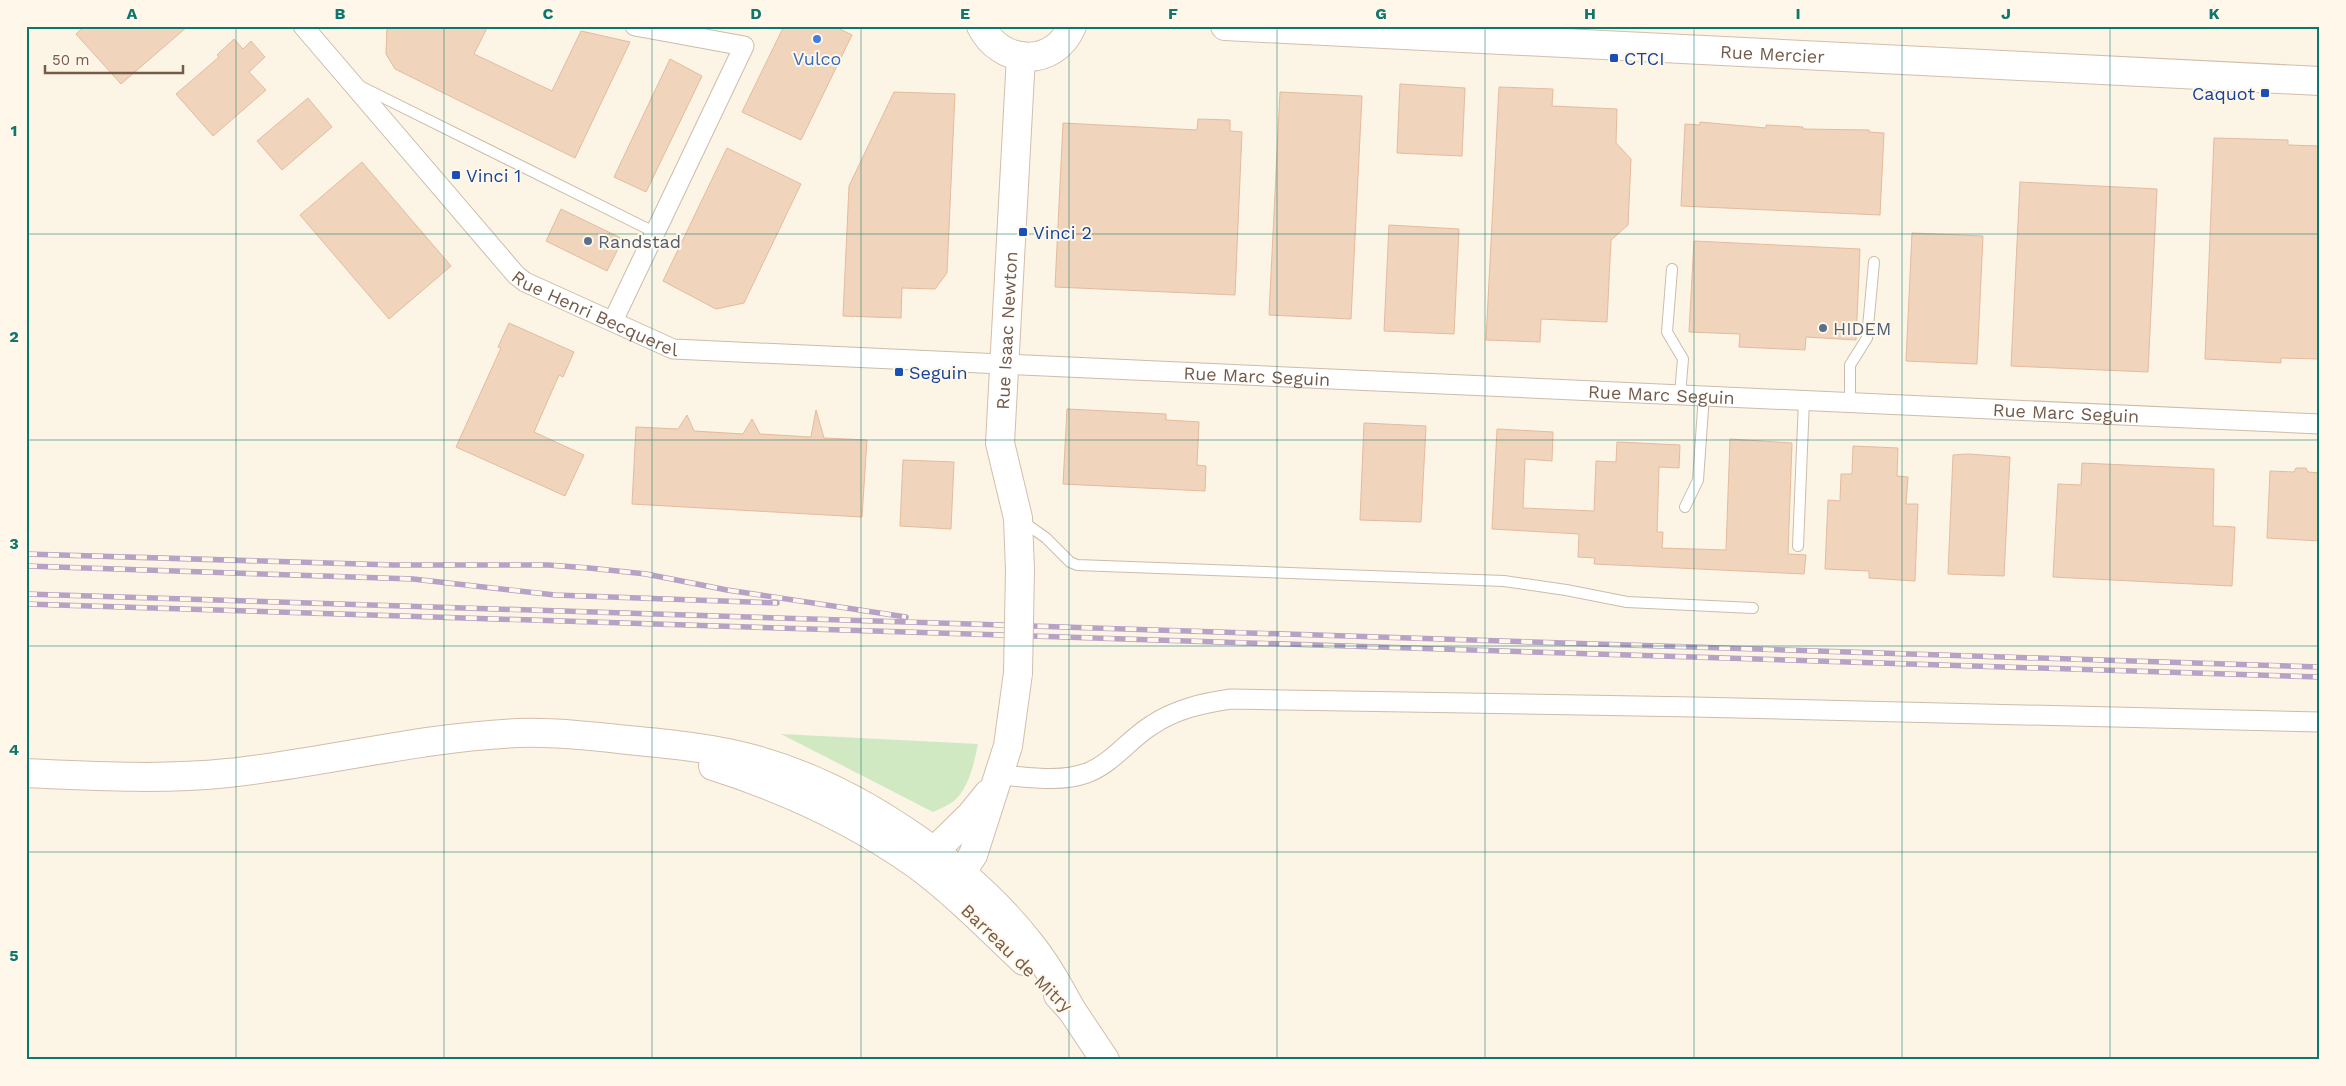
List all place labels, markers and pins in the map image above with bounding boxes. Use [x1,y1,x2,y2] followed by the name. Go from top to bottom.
[811,33,823,45] marker: Vulco
[793,48,841,69] place label: Vulco
[1624,48,1665,69] place label: CTCI
[1608,52,1620,64] marker: CTCI
[2192,83,2255,104] place label: Caquot
[2259,87,2271,99] marker: Caquot
[466,165,521,186] place label: Vinci 1
[450,169,462,181] marker: Vinci 1
[1033,222,1092,243] place label: Vinci 2
[1017,226,1029,238] marker: Vinci 2
[598,231,681,252] place label: Randstad
[582,235,594,247] marker: Randstad
[1833,318,1891,339] place label: HIDEM
[1817,322,1829,334] marker: HIDEM
[909,362,968,383] place label: Seguin
[893,366,905,378] marker: Seguin

